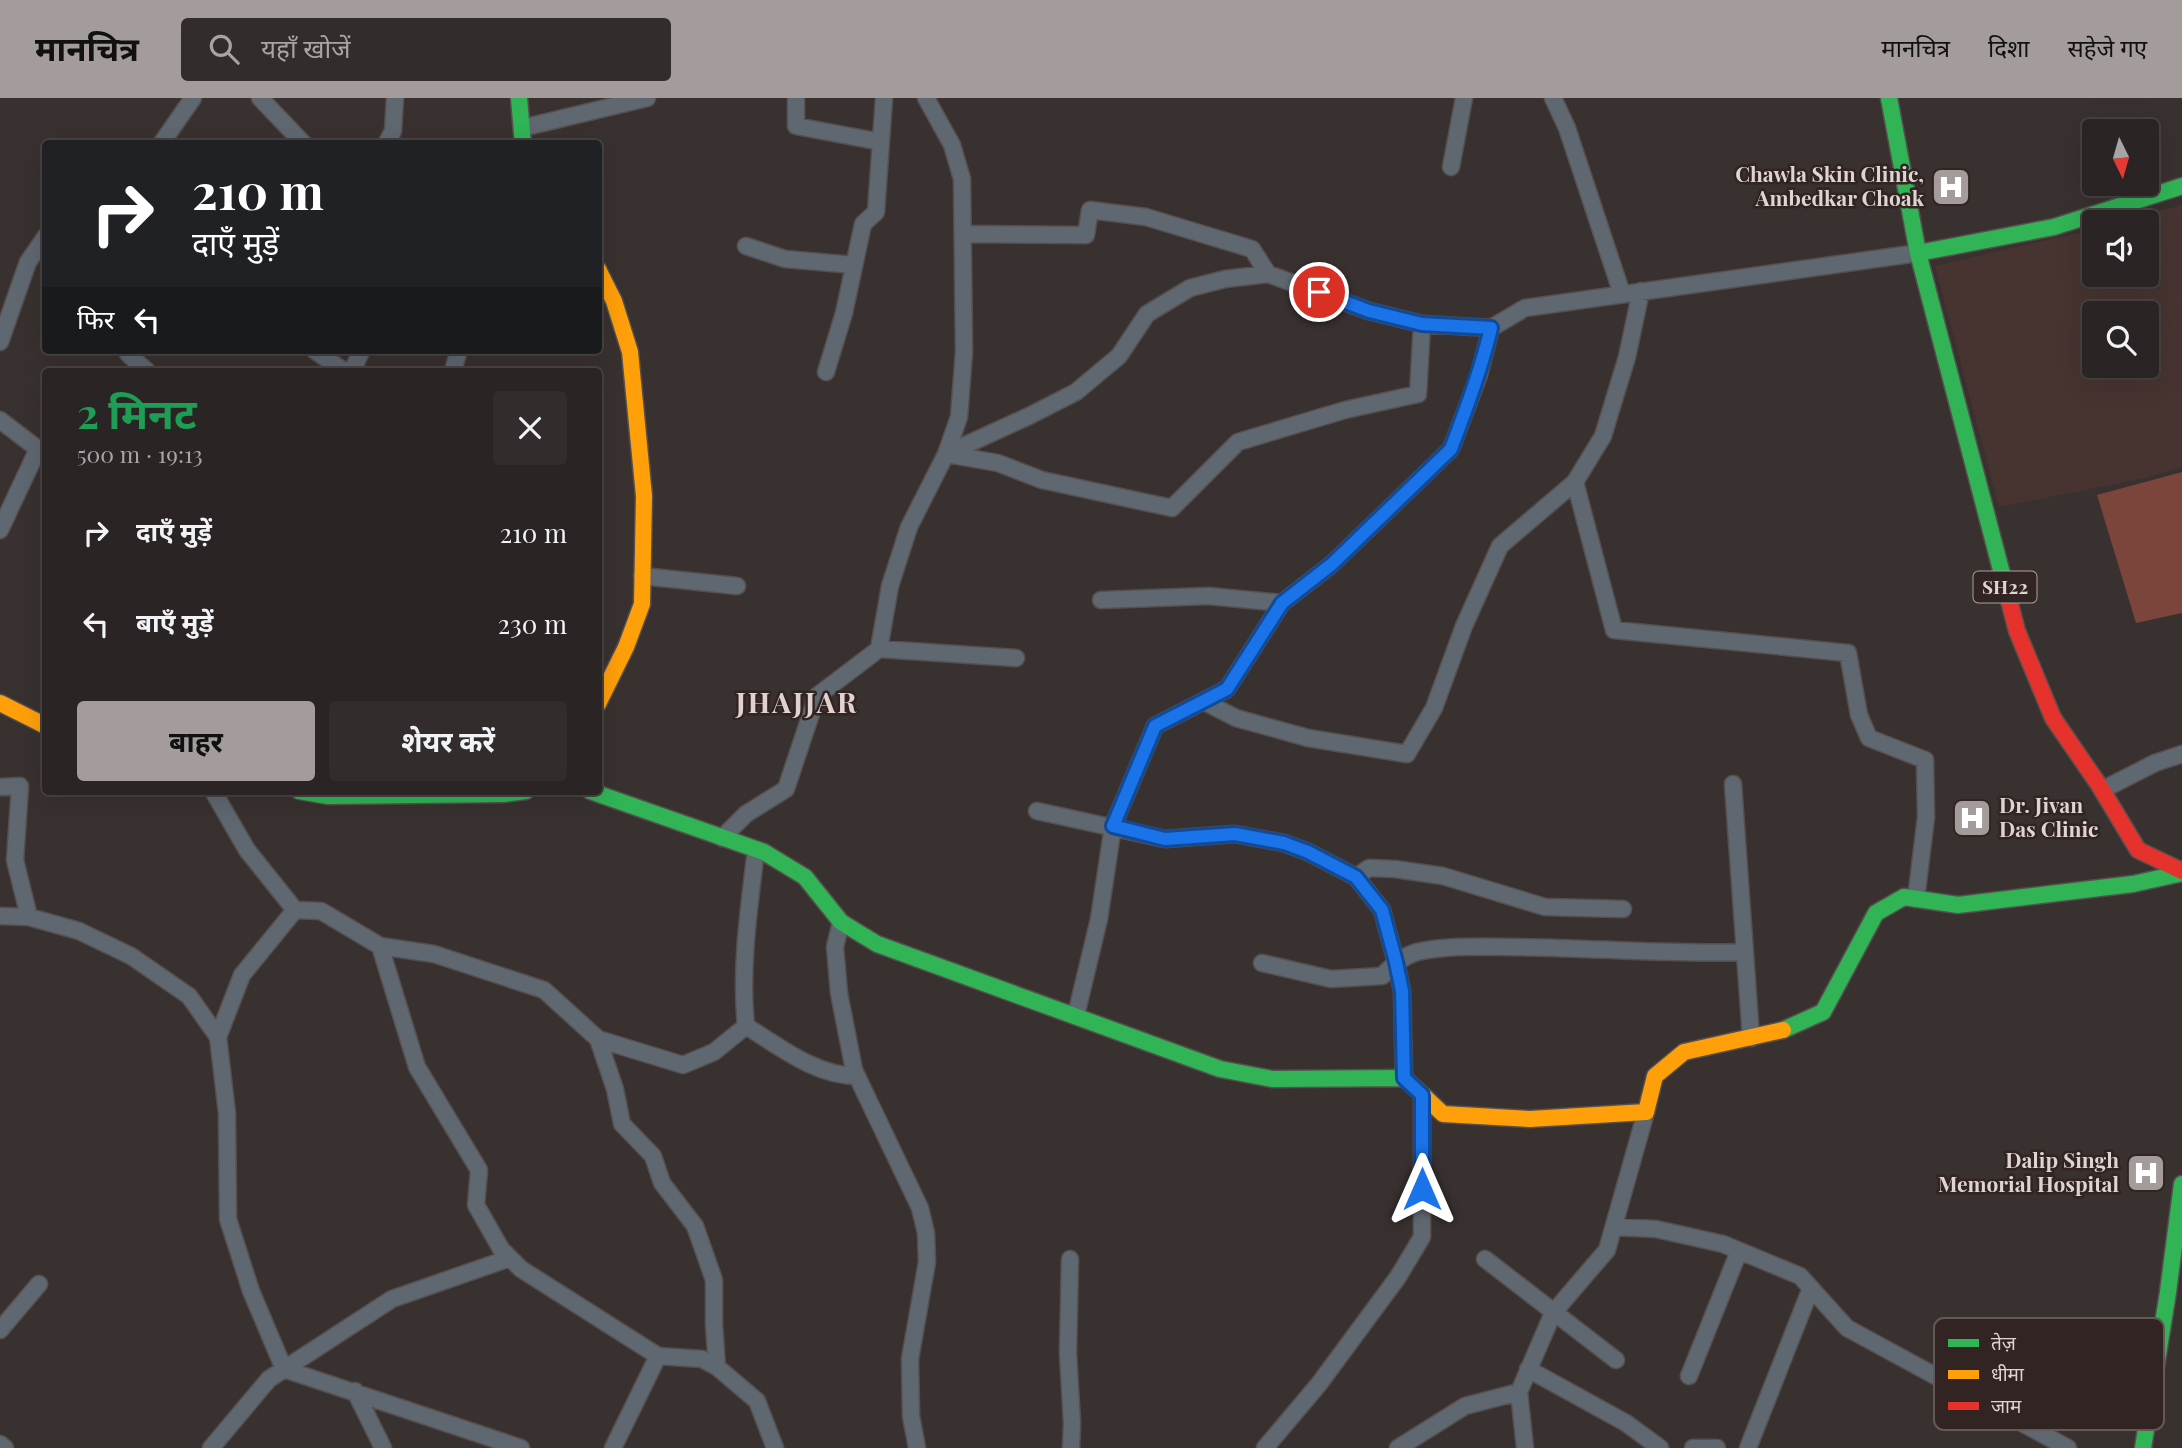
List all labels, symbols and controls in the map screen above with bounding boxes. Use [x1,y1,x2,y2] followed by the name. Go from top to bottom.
[181,18,671,81] search box
[35,25,139,69] text: मानचित्र
[205,30,243,68] icon: search
[261,30,350,65] text: यहाँ खोजें
[1881,31,1950,63] text: मानचित्र
[1988,31,2029,63] text: दिशा
[2067,31,2147,63] text: सहेजे गए
[2082,119,2160,196] north arrow
[2082,119,2159,378] map controls
[192,157,324,222] text: 210 m
[1735,159,1925,211] place label: Chawla Skin Clinic, Ambedkar Choak
[1930,166,1972,208] hospital icon: Chawla Skin Clinic, Ambedkar Choak
[77,168,168,259] icon: right
[2082,210,2159,287] button: sound
[192,220,279,263] text: दाएँ मुड़ें
[1289,262,1349,322] pin
[1300,273,1338,311] icon: arrive
[77,301,114,336] text: फिर
[128,301,166,339] icon: left
[2082,301,2159,378] button: search
[77,384,196,440] text: 2 मिनट
[493,391,567,465] button: close
[77,438,203,469] text: 500 m · 19:13
[136,513,212,548] text: दाएँ मुड़ें
[77,514,115,552] icon: right
[500,515,567,550] text: 210 m
[1974,572,2036,602] road number: SH22
[136,604,213,639] text: बाएँ मुड़ें
[77,605,115,643] icon: left
[498,606,567,641] text: 230 m
[735,683,858,720] district label: JHAJJAR
[77,701,315,781] button: बाहर
[329,701,567,781] button: शेयर करें
[1999,790,2099,842] place label: Dr. Jivan Das Clinic
[1951,797,1993,839] hospital icon: Dr. Jivan Das Clinic
[1938,1145,2119,1197] place label: Dalip Singh Memorial Hospital
[1385,1152,1459,1226] position arrow
[2125,1152,2167,1194] hospital icon: Dalip Singh Memorial Hospital
[1934,1318,2164,1430] legend
[1991,1329,2017,1355] text: तेज़
[1991,1360,2025,1386] text: धीमा
[1991,1392,2022,1418] text: जाम

